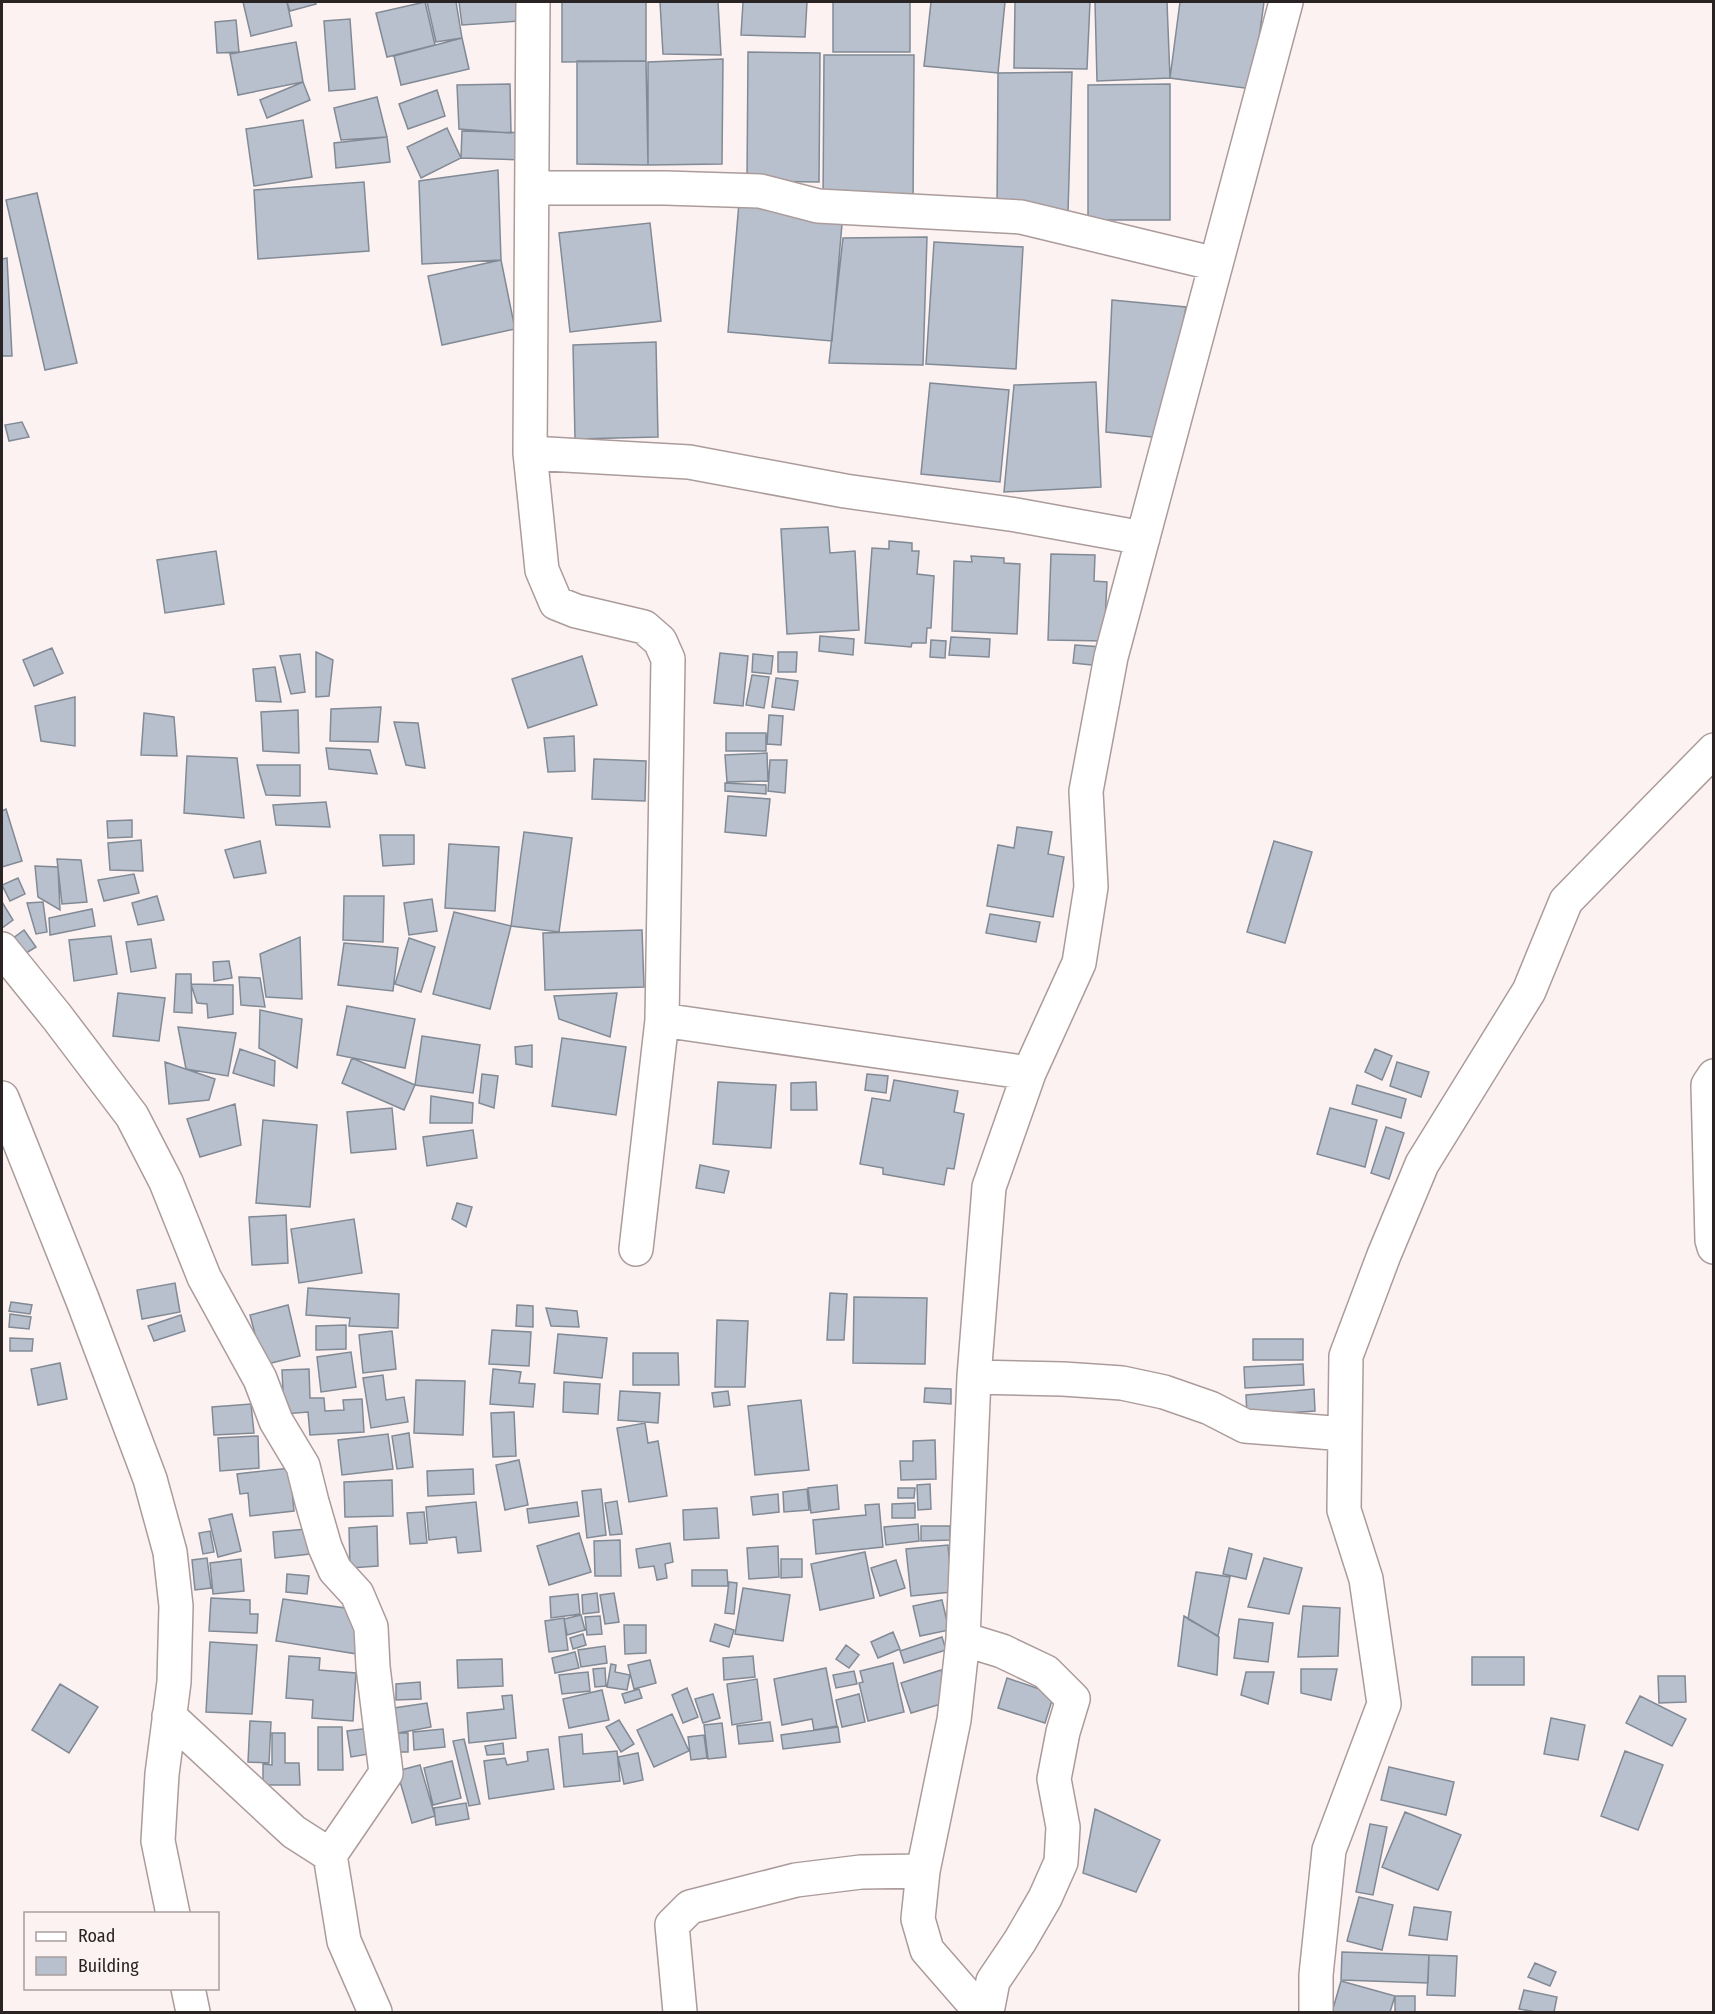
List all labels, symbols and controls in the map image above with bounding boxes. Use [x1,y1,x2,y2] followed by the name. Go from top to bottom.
[24,1912,219,1990] legend
[78,1925,115,1947] text: Road
[78,1955,139,1977] text: Building

